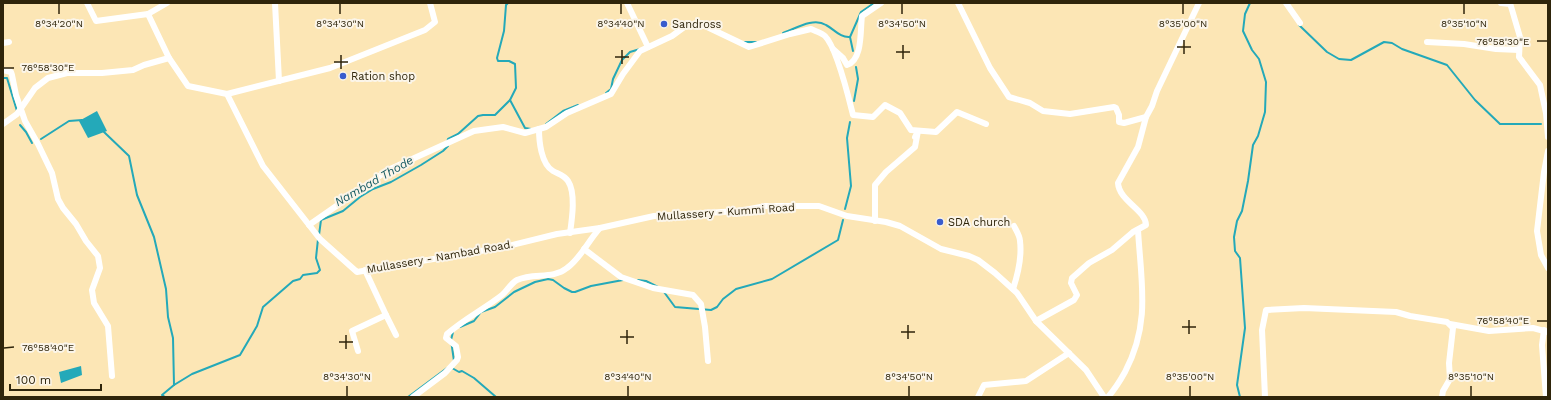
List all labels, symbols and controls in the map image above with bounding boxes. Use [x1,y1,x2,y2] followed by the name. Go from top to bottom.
[35,18,83,29] text: 8°34'20"N
[316,18,364,29] text: 8°34'30"N
[597,18,645,29] text: 8°34'40"N
[672,18,722,31] place label: Sandross
[878,18,926,29] text: 8°34'50"N
[1159,18,1207,29] text: 8°35'00"N
[1441,18,1487,29] text: 8°35'10"N
[659,19,669,29] marker: Sandross
[1477,36,1529,47] text: 76°58'30"E
[22,62,74,73] text: 76°58'30"E
[351,70,415,83] place label: Ration shop
[338,71,348,81] marker: Ration shop
[332,153,416,209] water label: Nambad Thode
[657,201,795,223] street label: Mullassery - Kummi Road
[948,216,1010,229] place label: SDA church
[935,217,945,227] marker: SDA church
[366,238,514,276] street label: Mullassery - Nambad Road.
[1477,315,1529,326] text: 76°58'40"E
[22,342,74,353] text: 76°58'40"E
[10,366,101,392] scale bar
[323,371,371,382] text: 8°34'30"N
[604,371,652,382] text: 8°34'40"N
[885,371,933,382] text: 8°34'50"N
[1166,371,1214,382] text: 8°35'00"N
[1448,371,1494,382] text: 8°35'10"N
[16,373,51,387] text: 100 m

